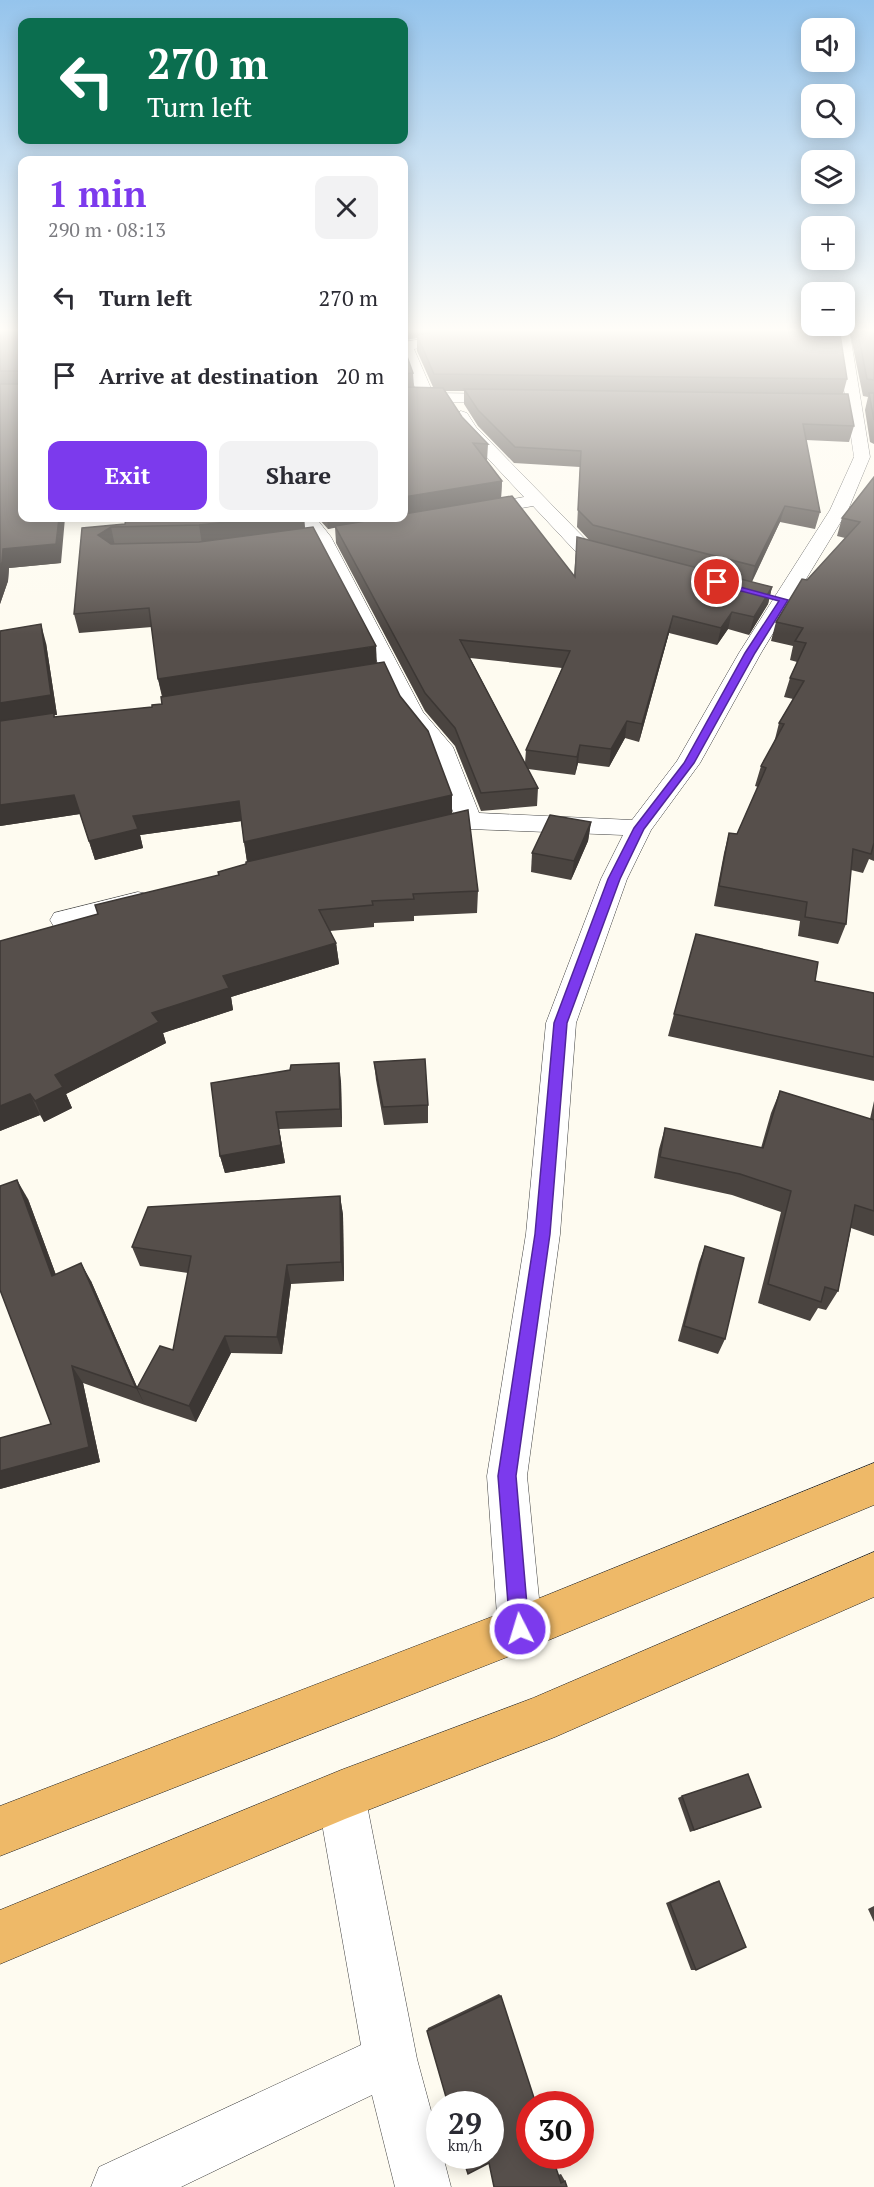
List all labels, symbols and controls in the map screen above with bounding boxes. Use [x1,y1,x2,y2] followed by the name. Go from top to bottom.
[801,18,855,336] map controls
[801,18,855,72] button: sound
[147,35,268,91] text: 270 m
[48,42,126,120] icon: left
[801,84,855,138] button: search
[147,89,252,125] text: Turn left
[801,150,855,204] button: layers
[48,170,146,217] text: 1 min
[315,176,378,239] button: close
[48,216,166,243] text: 290 m · 08:13
[801,216,855,270] button: +
[48,281,81,314] icon: left
[801,282,855,336] button: −
[99,283,192,312] text: Turn left
[318,283,378,312] text: 270 m
[48,359,81,392] icon: arrive
[99,361,318,390] text: Arrive at destination
[336,361,384,390] text: 20 m
[48,441,207,510] button: Exit
[219,441,378,510] button: Share
[691,556,742,607] pin
[700,565,733,598] icon: arrive
[488,1597,552,1661] position arrow
[516,2091,594,2169] speed limit sign: 30
[448,2103,482,2143] text: 29
[448,2135,482,2155] text: km/h

